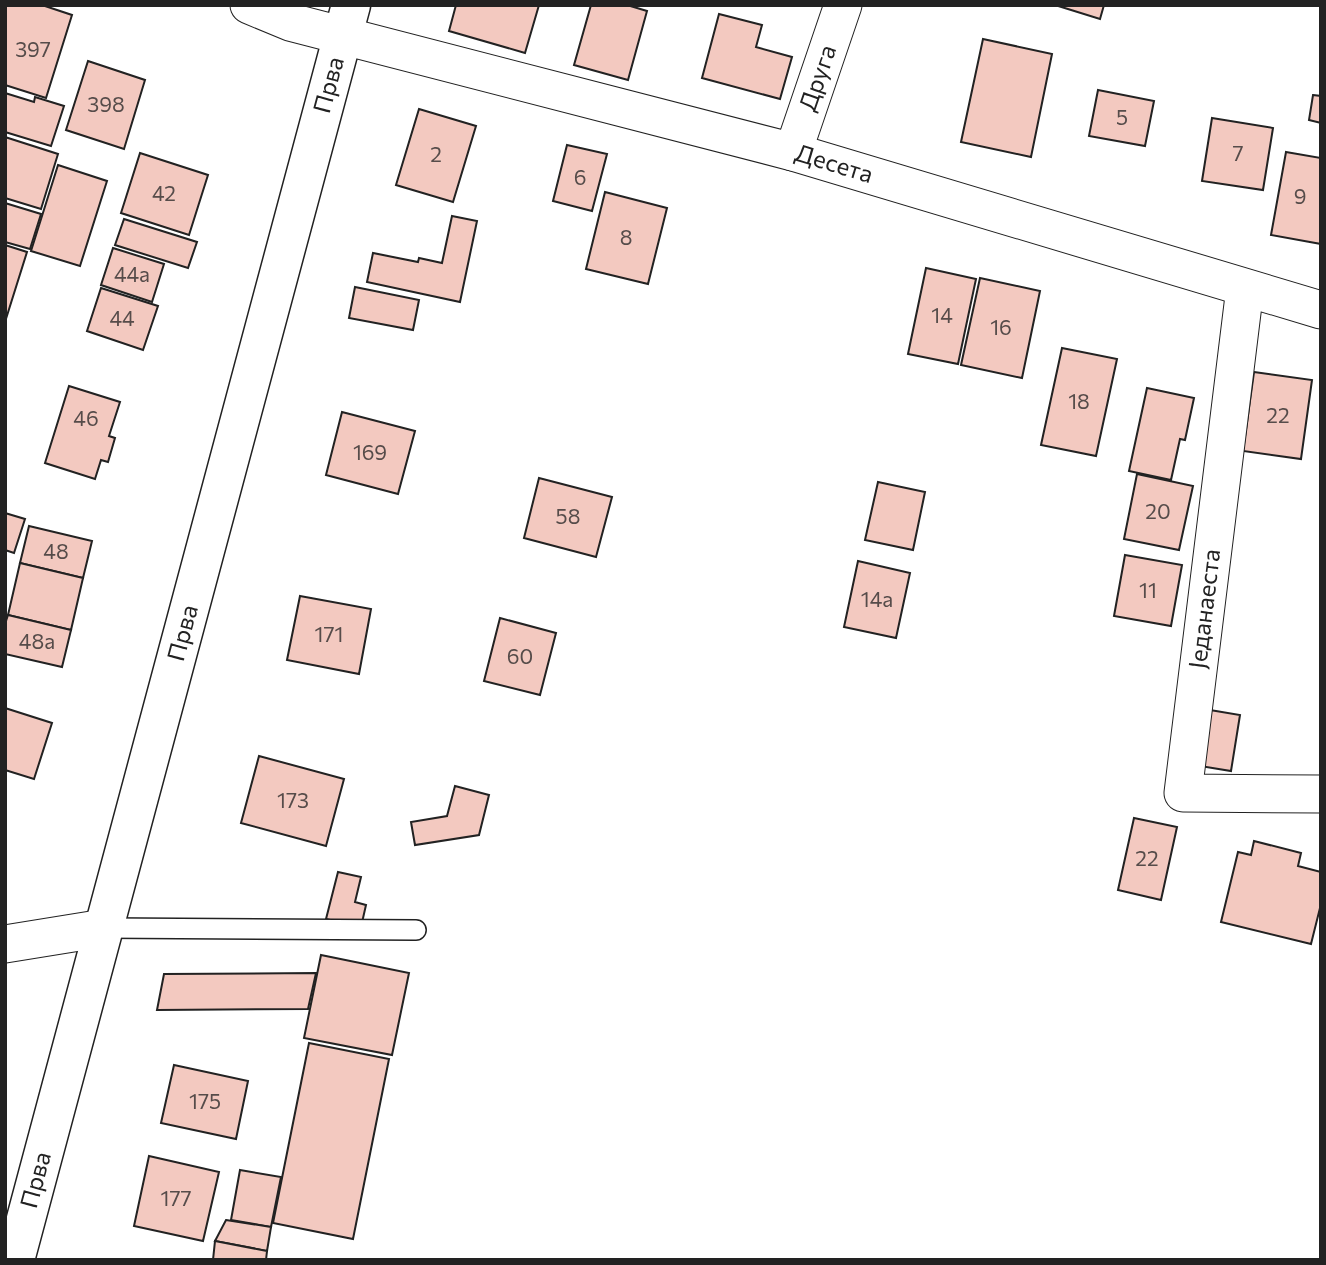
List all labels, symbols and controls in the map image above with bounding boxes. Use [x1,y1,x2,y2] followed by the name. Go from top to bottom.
[15,36,51,61] house number: 397
[792,41,841,114] street label: Друга
[306,53,349,116] street label: Прва
[87,91,125,116] house number: 398
[1116,104,1128,129] house number: 5
[792,137,877,188] street label: Десета
[1232,140,1244,165] house number: 7
[430,141,442,166] house number: 2
[574,164,586,189] house number: 6
[152,180,176,205] house number: 42
[1294,183,1306,208] house number: 9
[620,224,632,249] house number: 8
[114,261,150,286] house number: 44a
[931,302,953,327] house number: 14
[109,305,135,330] house number: 44
[990,314,1012,339] house number: 16
[1068,388,1090,413] house number: 18
[1266,402,1290,427] house number: 22
[73,405,99,430] house number: 46
[353,439,387,464] house number: 169
[1145,498,1171,523] house number: 20
[556,503,580,528] house number: 58
[43,538,69,563] house number: 48
[1182,547,1225,670] street label: Једанаеста
[1139,577,1157,602] house number: 11
[861,586,893,611] house number: 14a
[160,601,203,664] street label: Прва
[314,621,344,646] house number: 171
[19,628,55,653] house number: 48a
[507,643,533,668] house number: 60
[277,787,309,812] house number: 173
[1135,845,1159,870] house number: 22
[189,1088,221,1113] house number: 175
[13,1148,56,1211] street label: Прва
[160,1185,192,1210] house number: 177

